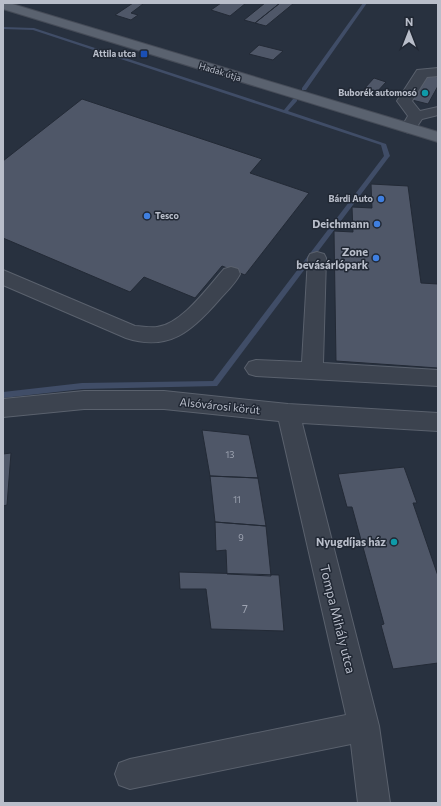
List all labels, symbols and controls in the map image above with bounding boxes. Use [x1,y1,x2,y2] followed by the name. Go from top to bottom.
[389,12,429,52] north arrow
[405,15,413,28] text: N
[93,48,136,59] place label: Attila utca
[139,49,149,59] marker: Attila utca
[198,60,243,83] street label: Hadak útja
[338,87,418,98] place label: Buborék automosó
[420,88,430,98] marker: Buborék automosó
[329,193,374,204] place label: Bárdi Auto
[376,194,386,204] marker: Bárdi Auto
[155,210,179,221] place label: Tesco
[142,211,152,221] marker: Tesco
[312,217,369,230] place label: Deichmann
[372,219,382,229] marker: Deichmann
[296,245,369,271] place label: Zone bevásárlópark
[371,253,381,263] marker: Zone bevásárlópark
[179,395,261,416] street label: Alsóvárosi körút
[226,449,234,460] house number: 13
[233,494,241,505] house number: 11
[238,532,244,543] house number: 9
[316,535,386,548] place label: Nyugdíjas ház
[389,537,399,547] marker: Nyugdíjas ház
[317,563,359,675] street label: Tompa Mihály utca
[242,602,248,615] house number: 7

